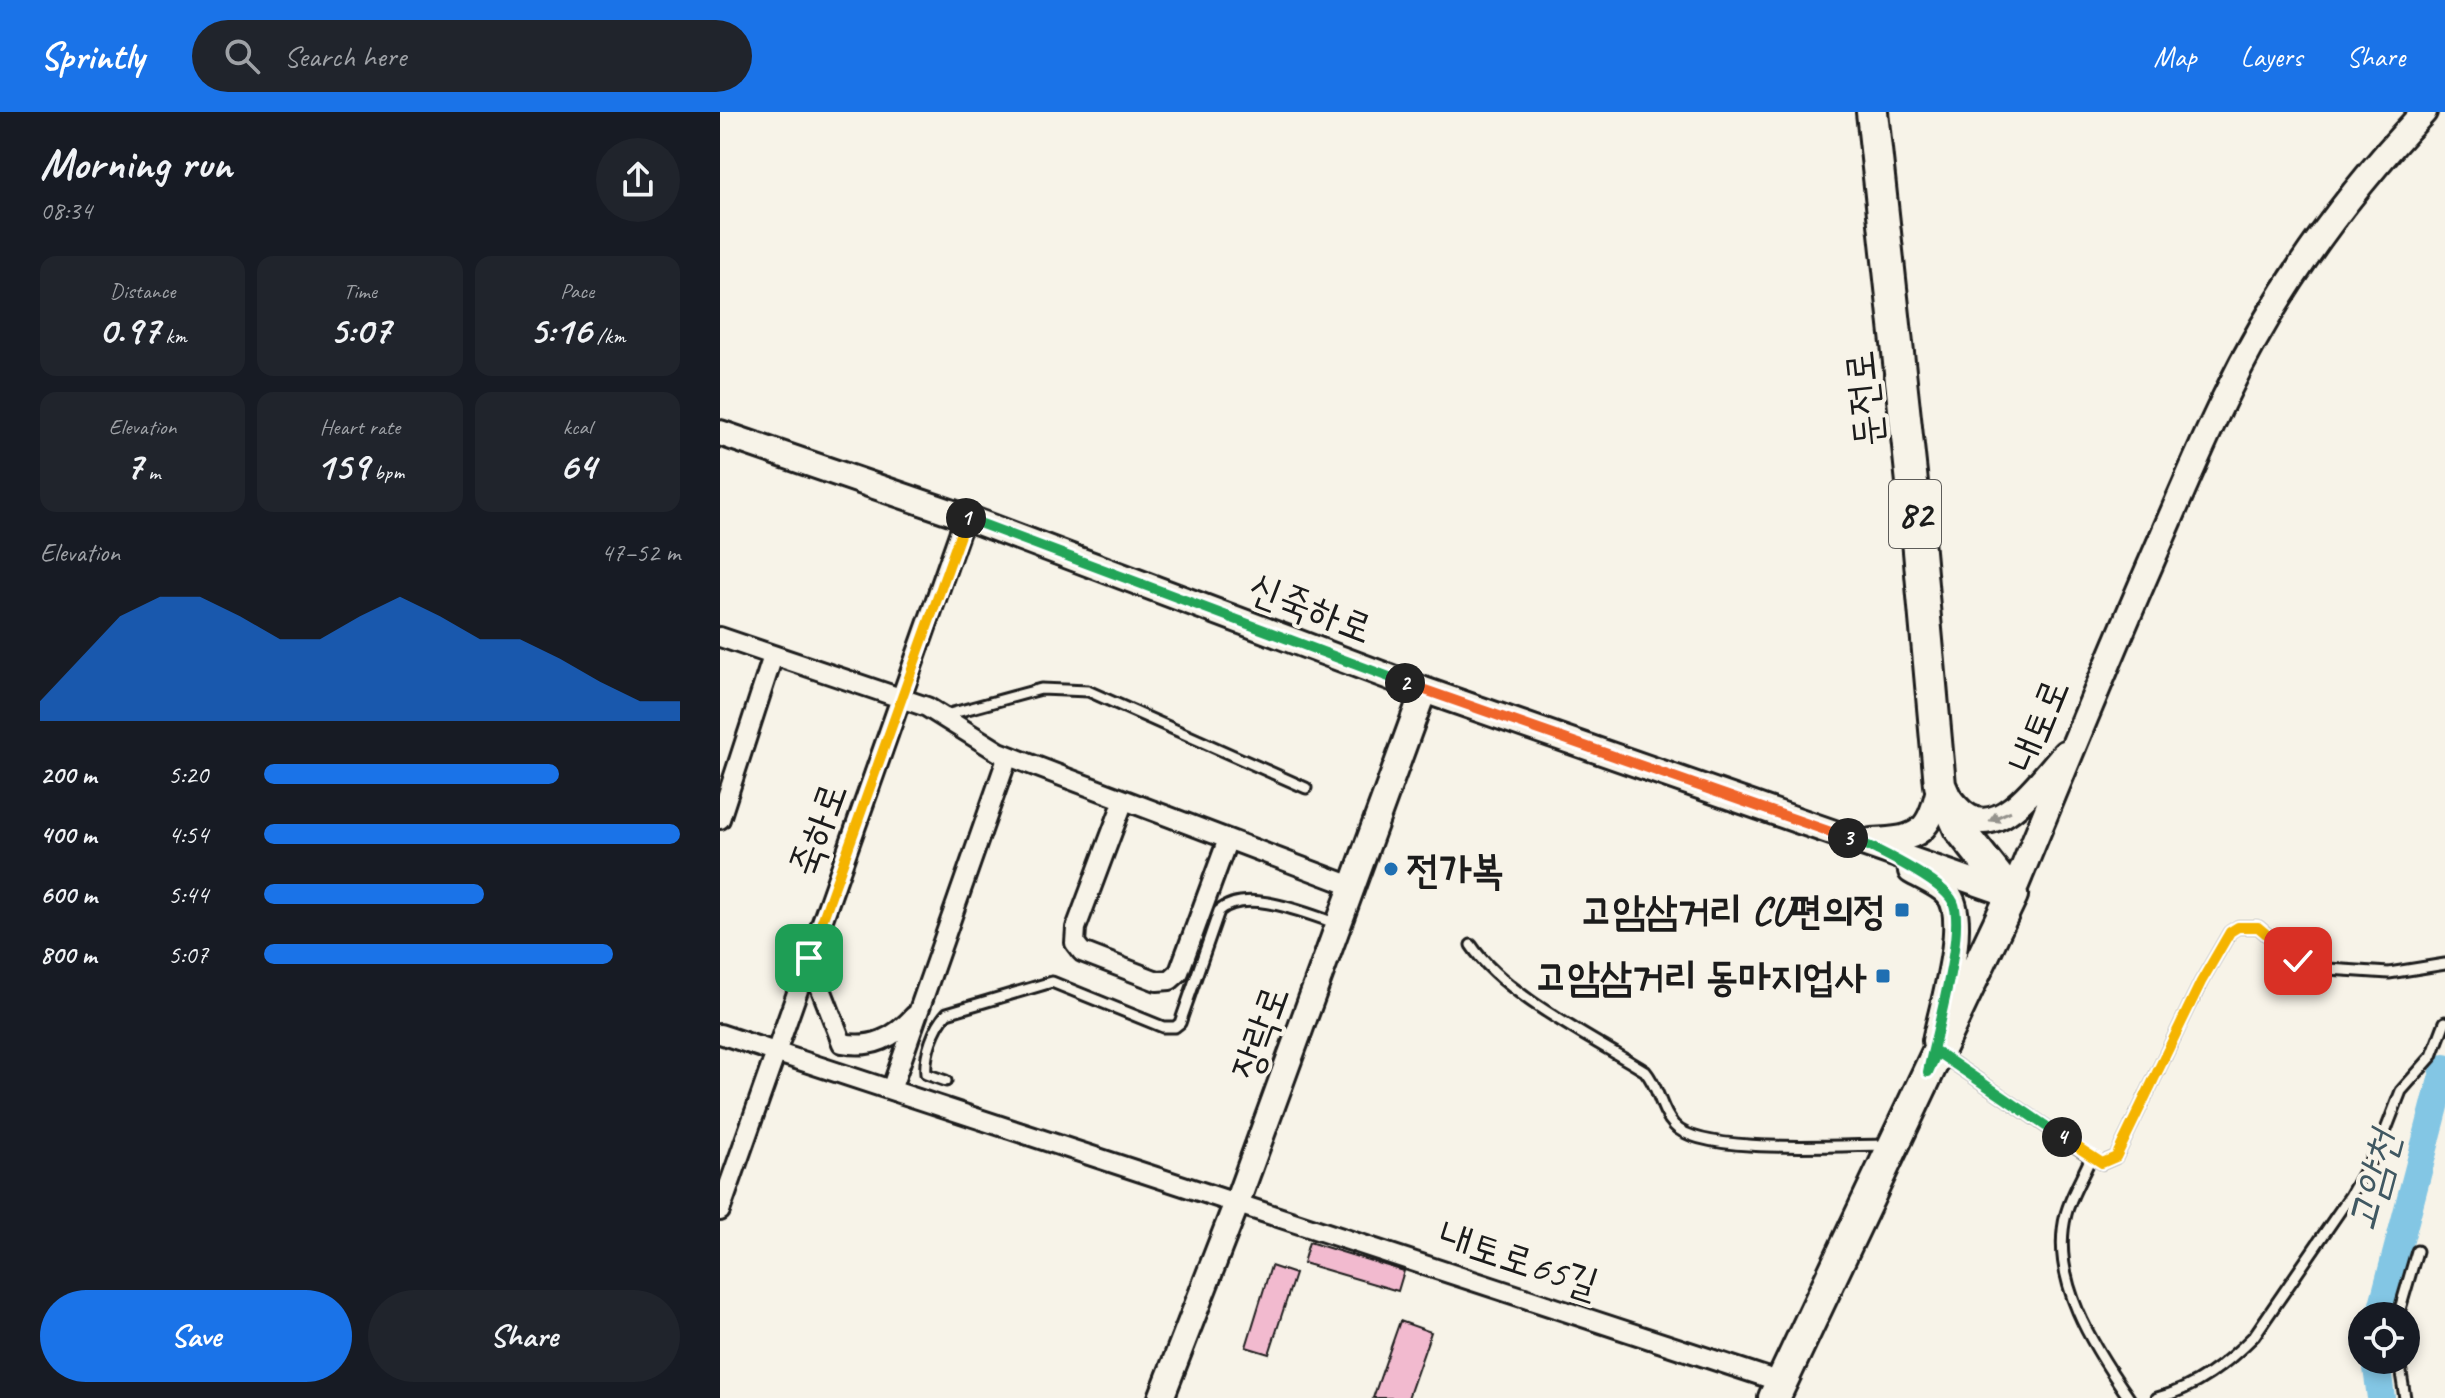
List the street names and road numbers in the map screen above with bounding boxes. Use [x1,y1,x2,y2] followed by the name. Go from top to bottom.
[1834,348,1894,450] street label: 둔전로
[1889,480,1941,548] road number: 82
[1242,562,1380,654] street label: 신죽하로
[1998,671,2080,780] street label: 내토로
[778,775,858,883] street label: 죽하로
[1220,978,1300,1086] street label: 장락로
[1433,1211,1605,1309] street label: 내토로65길

